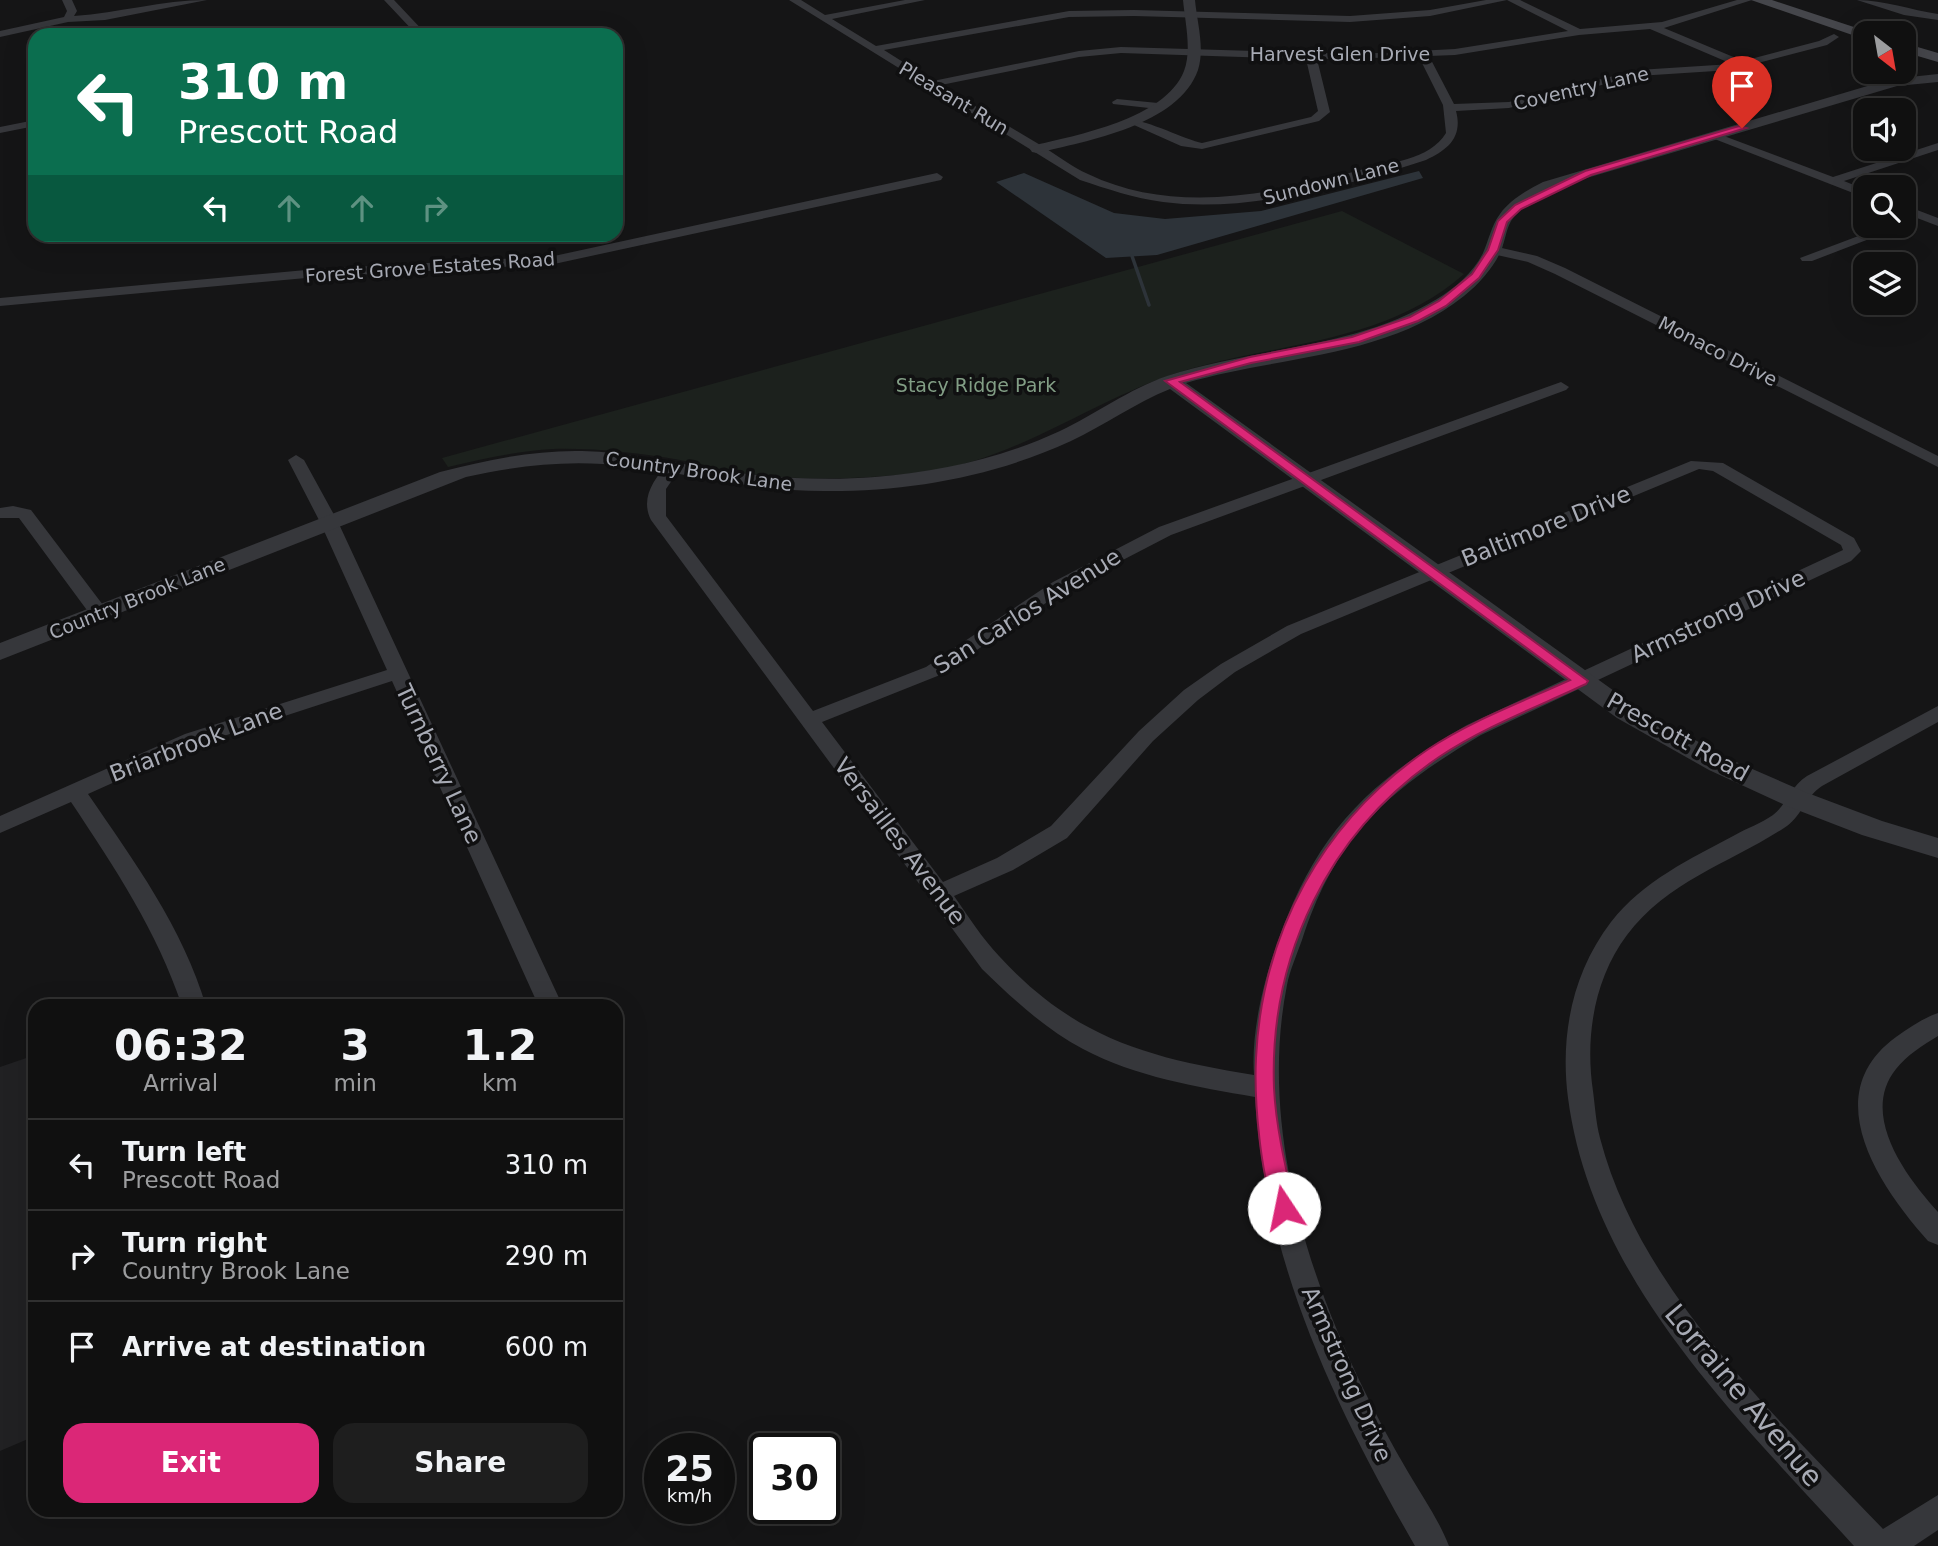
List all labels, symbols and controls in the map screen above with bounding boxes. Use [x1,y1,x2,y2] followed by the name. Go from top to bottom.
[1853,21,1916,84] north arrow
[1853,21,1916,315] map controls
[1250,43,1430,65] street label: Harvest Glen Drive
[178,54,348,111] text: 310 m
[63,56,154,147] icon: left
[1712,56,1772,128] pin
[895,57,1013,139] street label: Pleasant Run
[1511,62,1651,114] street label: Coventry Lane
[1723,67,1761,105] icon: arrive
[1853,98,1916,161] button: sound
[178,113,398,151] text: Prescott Road
[1261,153,1401,209] street label: Sundown Lane
[1853,175,1916,238] button: search
[197,189,235,227] icon: left
[270,189,308,227] icon: ahead
[343,189,381,227] icon: ahead
[416,189,454,227] icon: right
[304,247,556,287] street label: Forest Grove Estates Road
[1853,252,1916,315] button: layers
[1655,312,1781,390] street label: Monaco Drive
[896,374,1056,396] park label: Stacy Ridge Park
[604,447,794,495] street label: Country Brook Lane
[1458,480,1634,572] street label: Baltimore Drive
[929,543,1125,679] street label: San Carlos Avenue
[46,553,228,643] street label: Country Brook Lane
[1627,564,1809,668] street label: Armstrong Drive
[390,679,487,848] street label: Turnberry Lane
[1602,687,1754,787] street label: Prescott Road
[106,697,286,787] street label: Briarbrook Lane
[829,753,971,929] street label: Versailles Avenue
[114,1021,248,1070] text: 06:32
[341,1021,370,1070] text: 3
[463,1021,537,1070] text: 1.2
[143,1070,218,1096] text: Arrival
[333,1070,377,1096] text: min
[482,1070,518,1096] text: km
[122,1137,246,1167] text: Turn left
[63,1146,101,1184] icon: left
[505,1150,588,1180] text: 310 m
[122,1167,280,1193] text: Prescott Road
[1247,1171,1321,1245] position arrow
[122,1228,267,1258] text: Turn right
[63,1237,101,1275] icon: right
[505,1241,588,1271] text: 290 m
[122,1258,350,1284] text: Country Brook Lane
[1297,1282,1397,1466] street label: Armstrong Drive
[1658,1298,1829,1493] street label: Lorraine Avenue
[63,1328,101,1366] icon: arrive
[122,1332,426,1362] text: Arrive at destination
[505,1332,588,1362] text: 600 m
[63,1423,319,1503] button: Exit
[333,1423,588,1503] button: Share
[749,1433,840,1524] speed limit sign: 30
[665,1449,714,1489] text: 25
[667,1485,712,1506] text: km/h

